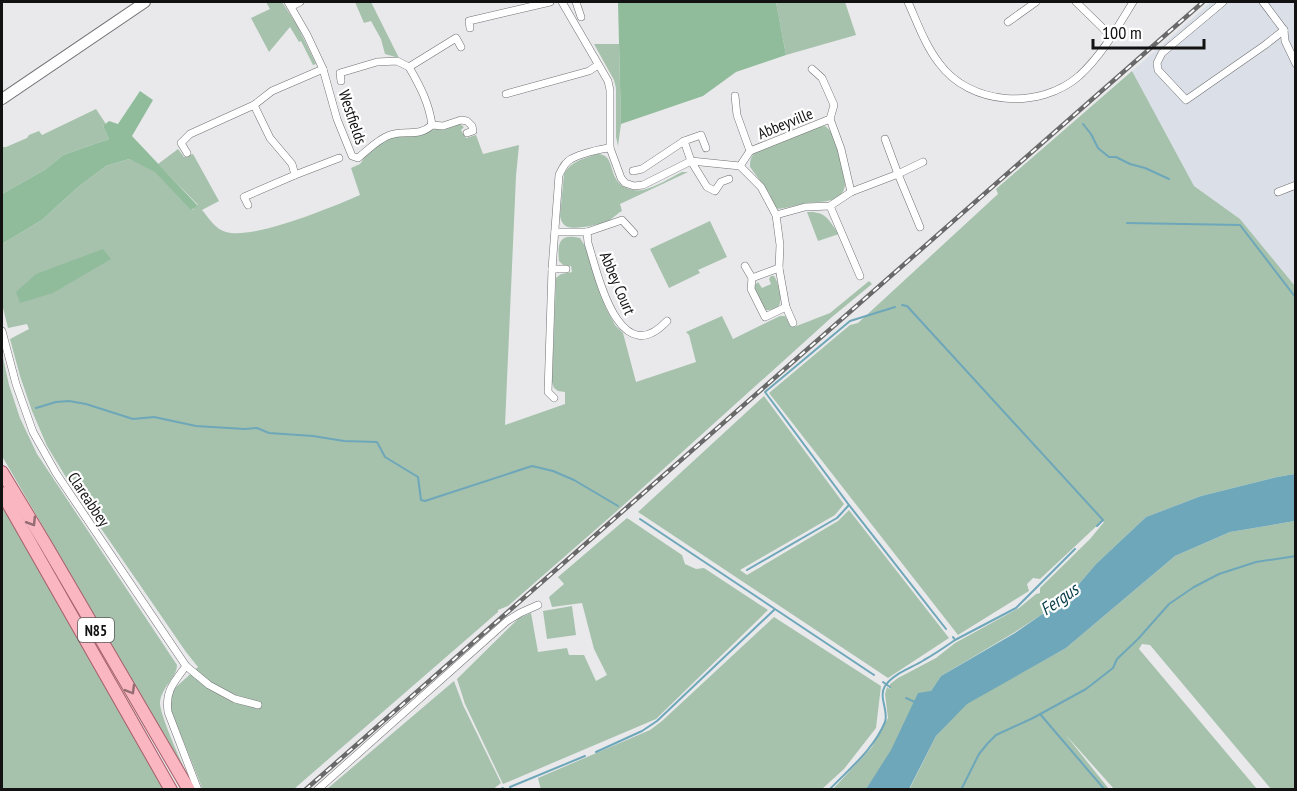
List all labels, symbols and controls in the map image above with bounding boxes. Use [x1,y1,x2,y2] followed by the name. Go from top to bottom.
[1093,12,1204,50] scale bar
[1102,21,1142,44] text: 100 m
[334,87,372,147] street label: Westfields
[754,103,816,143] street label: Abbeyville
[596,248,640,318] street label: Abbey Court
[64,468,114,530] street label: Clareabbey
[25,516,37,526] one-way arrow
[1035,577,1084,620] water label: Fergus
[78,618,114,642] road number: N85
[124,684,135,694] one-way arrow

